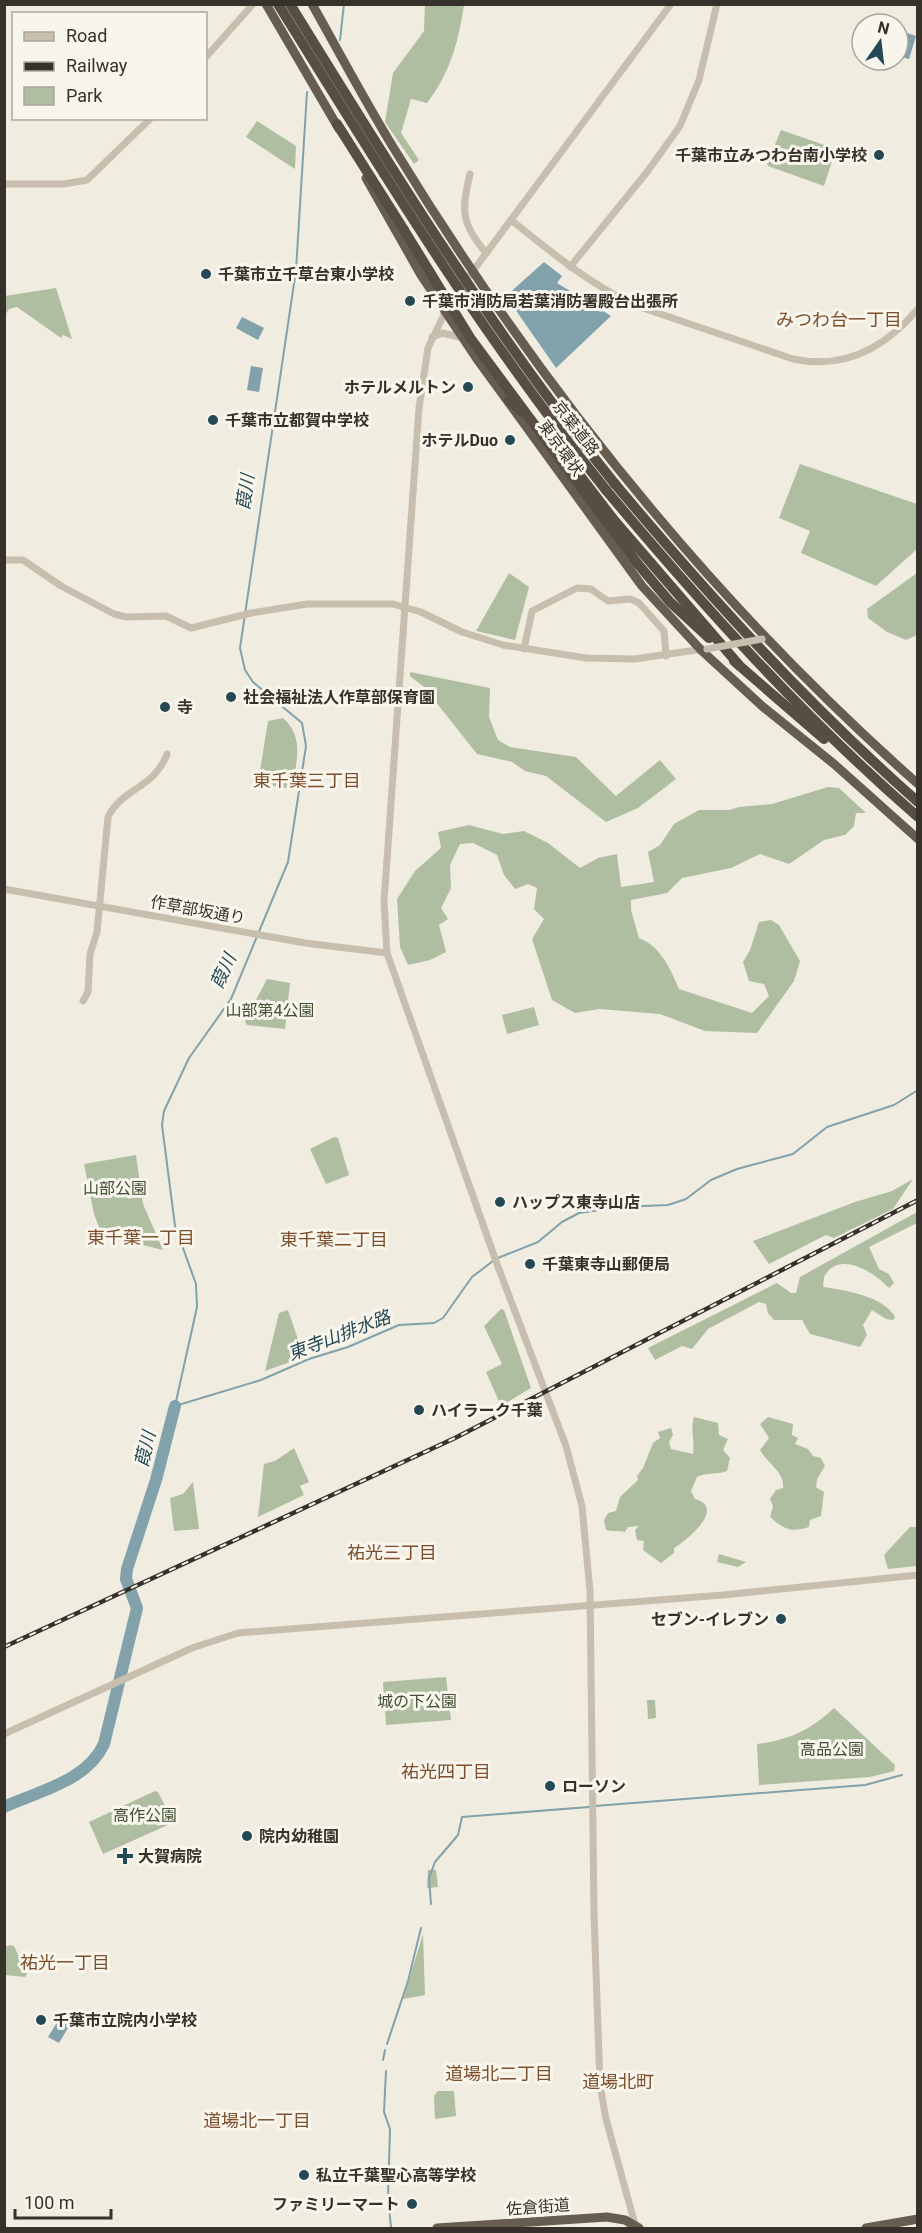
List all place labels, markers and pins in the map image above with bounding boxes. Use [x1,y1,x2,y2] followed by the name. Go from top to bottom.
[675,146,867,165] place label: 千葉市立みつわ台南小学校
[872,148,886,162] marker: 千葉市立みつわ台南小学校
[218,265,394,284] place label: 千葉市立千草台東小学校
[199,267,213,281] marker: 千葉市立千草台東小学校
[422,292,678,311] place label: 千葉市消防局若葉消防署殿台出張所
[403,294,417,308] marker: 千葉市消防局若葉消防署殿台出張所
[344,378,456,397] place label: ホテルメルトン
[461,380,475,394] marker: ホテルメルトン
[225,411,369,430] place label: 千葉市立都賀中学校
[206,413,220,427] marker: 千葉市立都賀中学校
[422,431,498,450] place label: ホテルDuo
[503,433,517,447] marker: ホテルDuo
[243,688,435,707] place label: 社会福祉法人作草部保育園
[224,690,238,704] marker: 社会福祉法人作草部保育園
[177,698,193,717] place label: 寺
[158,700,172,714] marker: 寺
[512,1193,640,1212] place label: ハップス東寺山店
[493,1195,507,1209] marker: ハップス東寺山店
[542,1255,670,1274] place label: 千葉東寺山郵便局
[523,1257,537,1271] marker: 千葉東寺山郵便局
[431,1401,543,1420] place label: ハイラーク千葉
[412,1403,426,1417] marker: ハイラーク千葉
[651,1610,769,1629] place label: セブン-イレブン
[774,1612,788,1626] marker: セブン-イレブン
[562,1777,626,1796] place label: ローソン
[543,1779,557,1793] marker: ローソン
[259,1827,339,1846] place label: 院内幼稚園
[240,1829,254,1843] marker: 院内幼稚園
[116,1847,134,1865] marker: 大賀病院
[138,1847,202,1866] place label: 大賀病院
[53,2011,197,2030] place label: 千葉市立院内小学校
[34,2013,48,2027] marker: 千葉市立院内小学校
[316,2166,476,2185] place label: 私立千葉聖心高等学校
[297,2168,311,2182] marker: 私立千葉聖心高等学校
[272,2195,400,2214] place label: ファミリーマート
[405,2197,419,2211] marker: ファミリーマート

